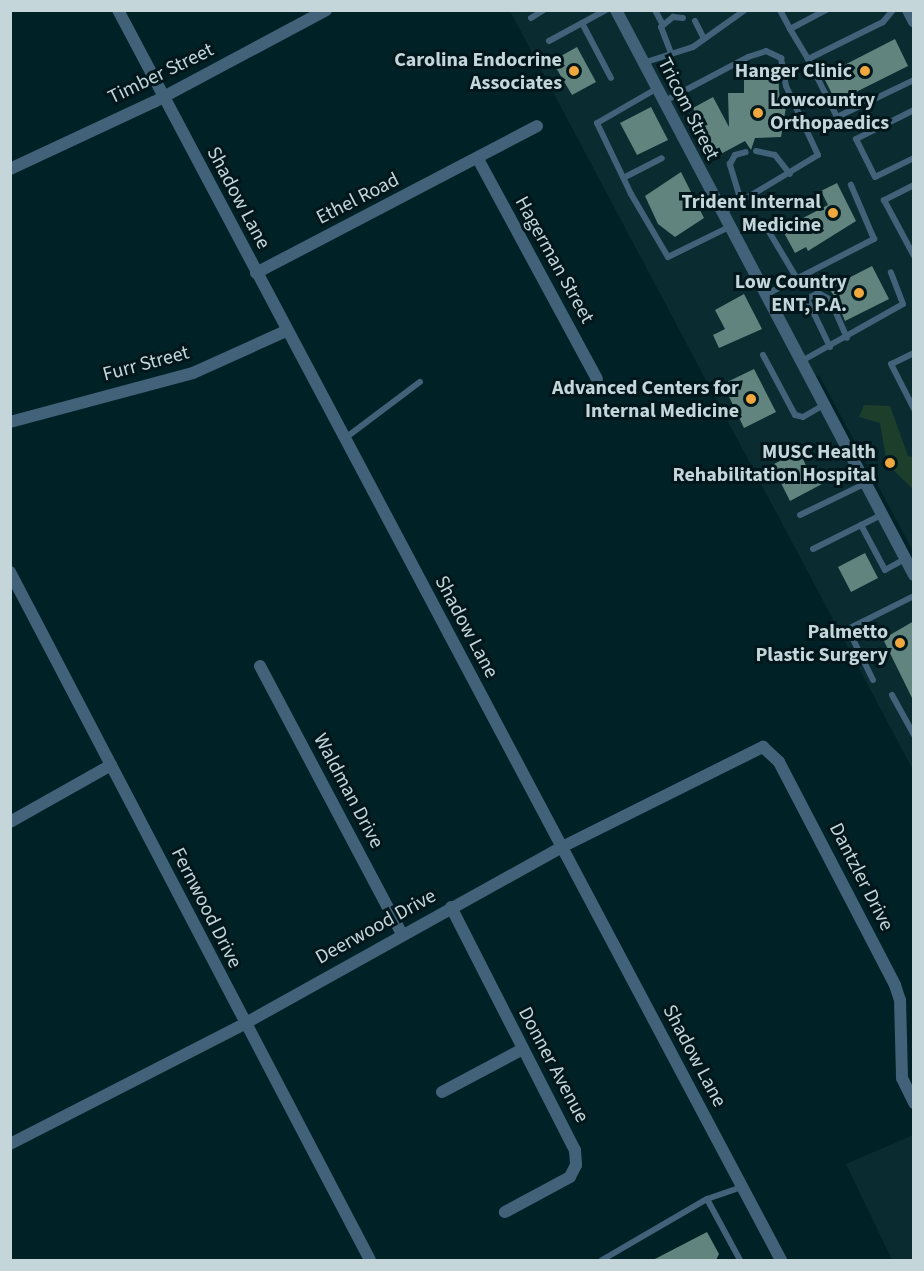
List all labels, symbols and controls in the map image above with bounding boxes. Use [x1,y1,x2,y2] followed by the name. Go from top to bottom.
[104,38,218,110] street label: Timber Street
[394,48,562,95] place label: Carolina Endocrine Associates
[652,54,724,164] street label: Tricom Street
[735,59,852,83] place label: Hanger Clinic
[856,62,874,80] marker: Hanger Clinic
[567,64,581,78] marker: Carolina Endocrine Associates
[770,89,889,136] place label: Lowcountry Orthopaedics
[751,106,765,120] marker: Lowcountry Orthopaedics
[201,143,275,253] street label: Shadow Lane
[313,168,403,230] street label: Ethel Road
[682,190,821,237] place label: Trident Internal Medicine
[509,192,599,328] street label: Hagerman Street
[826,206,840,220] marker: Trident Internal Medicine
[735,270,847,317] place label: Low Country ENT, P.A.
[852,286,866,300] marker: Low Country ENT, P.A.
[100,341,192,387] street label: Furr Street
[552,376,739,423] place label: Advanced Centers for Internal Medicine
[744,392,758,406] marker: Advanced Centers for Internal Medicine
[672,440,876,487] place label: MUSC Health Rehabilitation Hospital
[881,454,899,472] marker: MUSC Health Rehabilitation Hospital
[429,572,503,682] street label: Shadow Lane
[755,620,888,667] place label: Palmetto Plastic Surgery
[893,636,907,650] marker: Palmetto Plastic Surgery
[308,729,388,853] street label: Waldman Drive
[824,819,898,935] street label: Dantzler Drive
[165,844,247,972] street label: Fernwood Drive
[312,884,440,970] street label: Deerwood Drive
[657,1001,731,1111] street label: Shadow Lane
[512,1003,594,1127] street label: Donner Avenue

